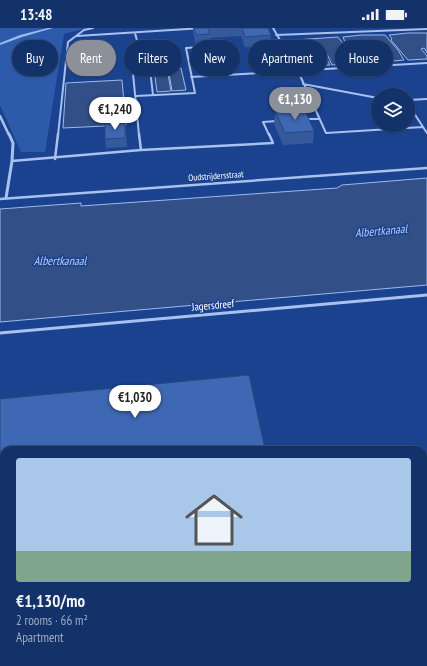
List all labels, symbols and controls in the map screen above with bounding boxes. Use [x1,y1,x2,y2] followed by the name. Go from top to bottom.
[20,5,52,24] text: 13:48
[12,40,58,76] chip: Buy
[66,40,116,76] chip: Rent
[124,40,182,76] chip: Filters
[190,40,240,76] chip: New
[248,40,327,76] chip: Apartment
[335,40,393,76] chip: House
[262,87,328,121] pin: €1,130
[371,88,415,132] map controls
[371,88,415,132] button: layers
[278,91,312,108] text: €1,130
[82,97,148,131] pin: €1,240
[98,101,132,118] text: €1,240
[188,168,245,184] street label: Oudstrijdersstraat
[354,221,409,240] water label: Albertkanaal
[34,253,88,268] water label: Albertkanaal
[190,296,236,314] street label: Jagersdreef
[102,385,168,419] pin: €1,030
[118,389,152,406] text: €1,030
[178,484,250,556] icon: home
[16,590,85,612] text: €1,130/mo
[16,612,88,629] text: 2 rooms · 66 m²
[16,629,64,646] text: Apartment

